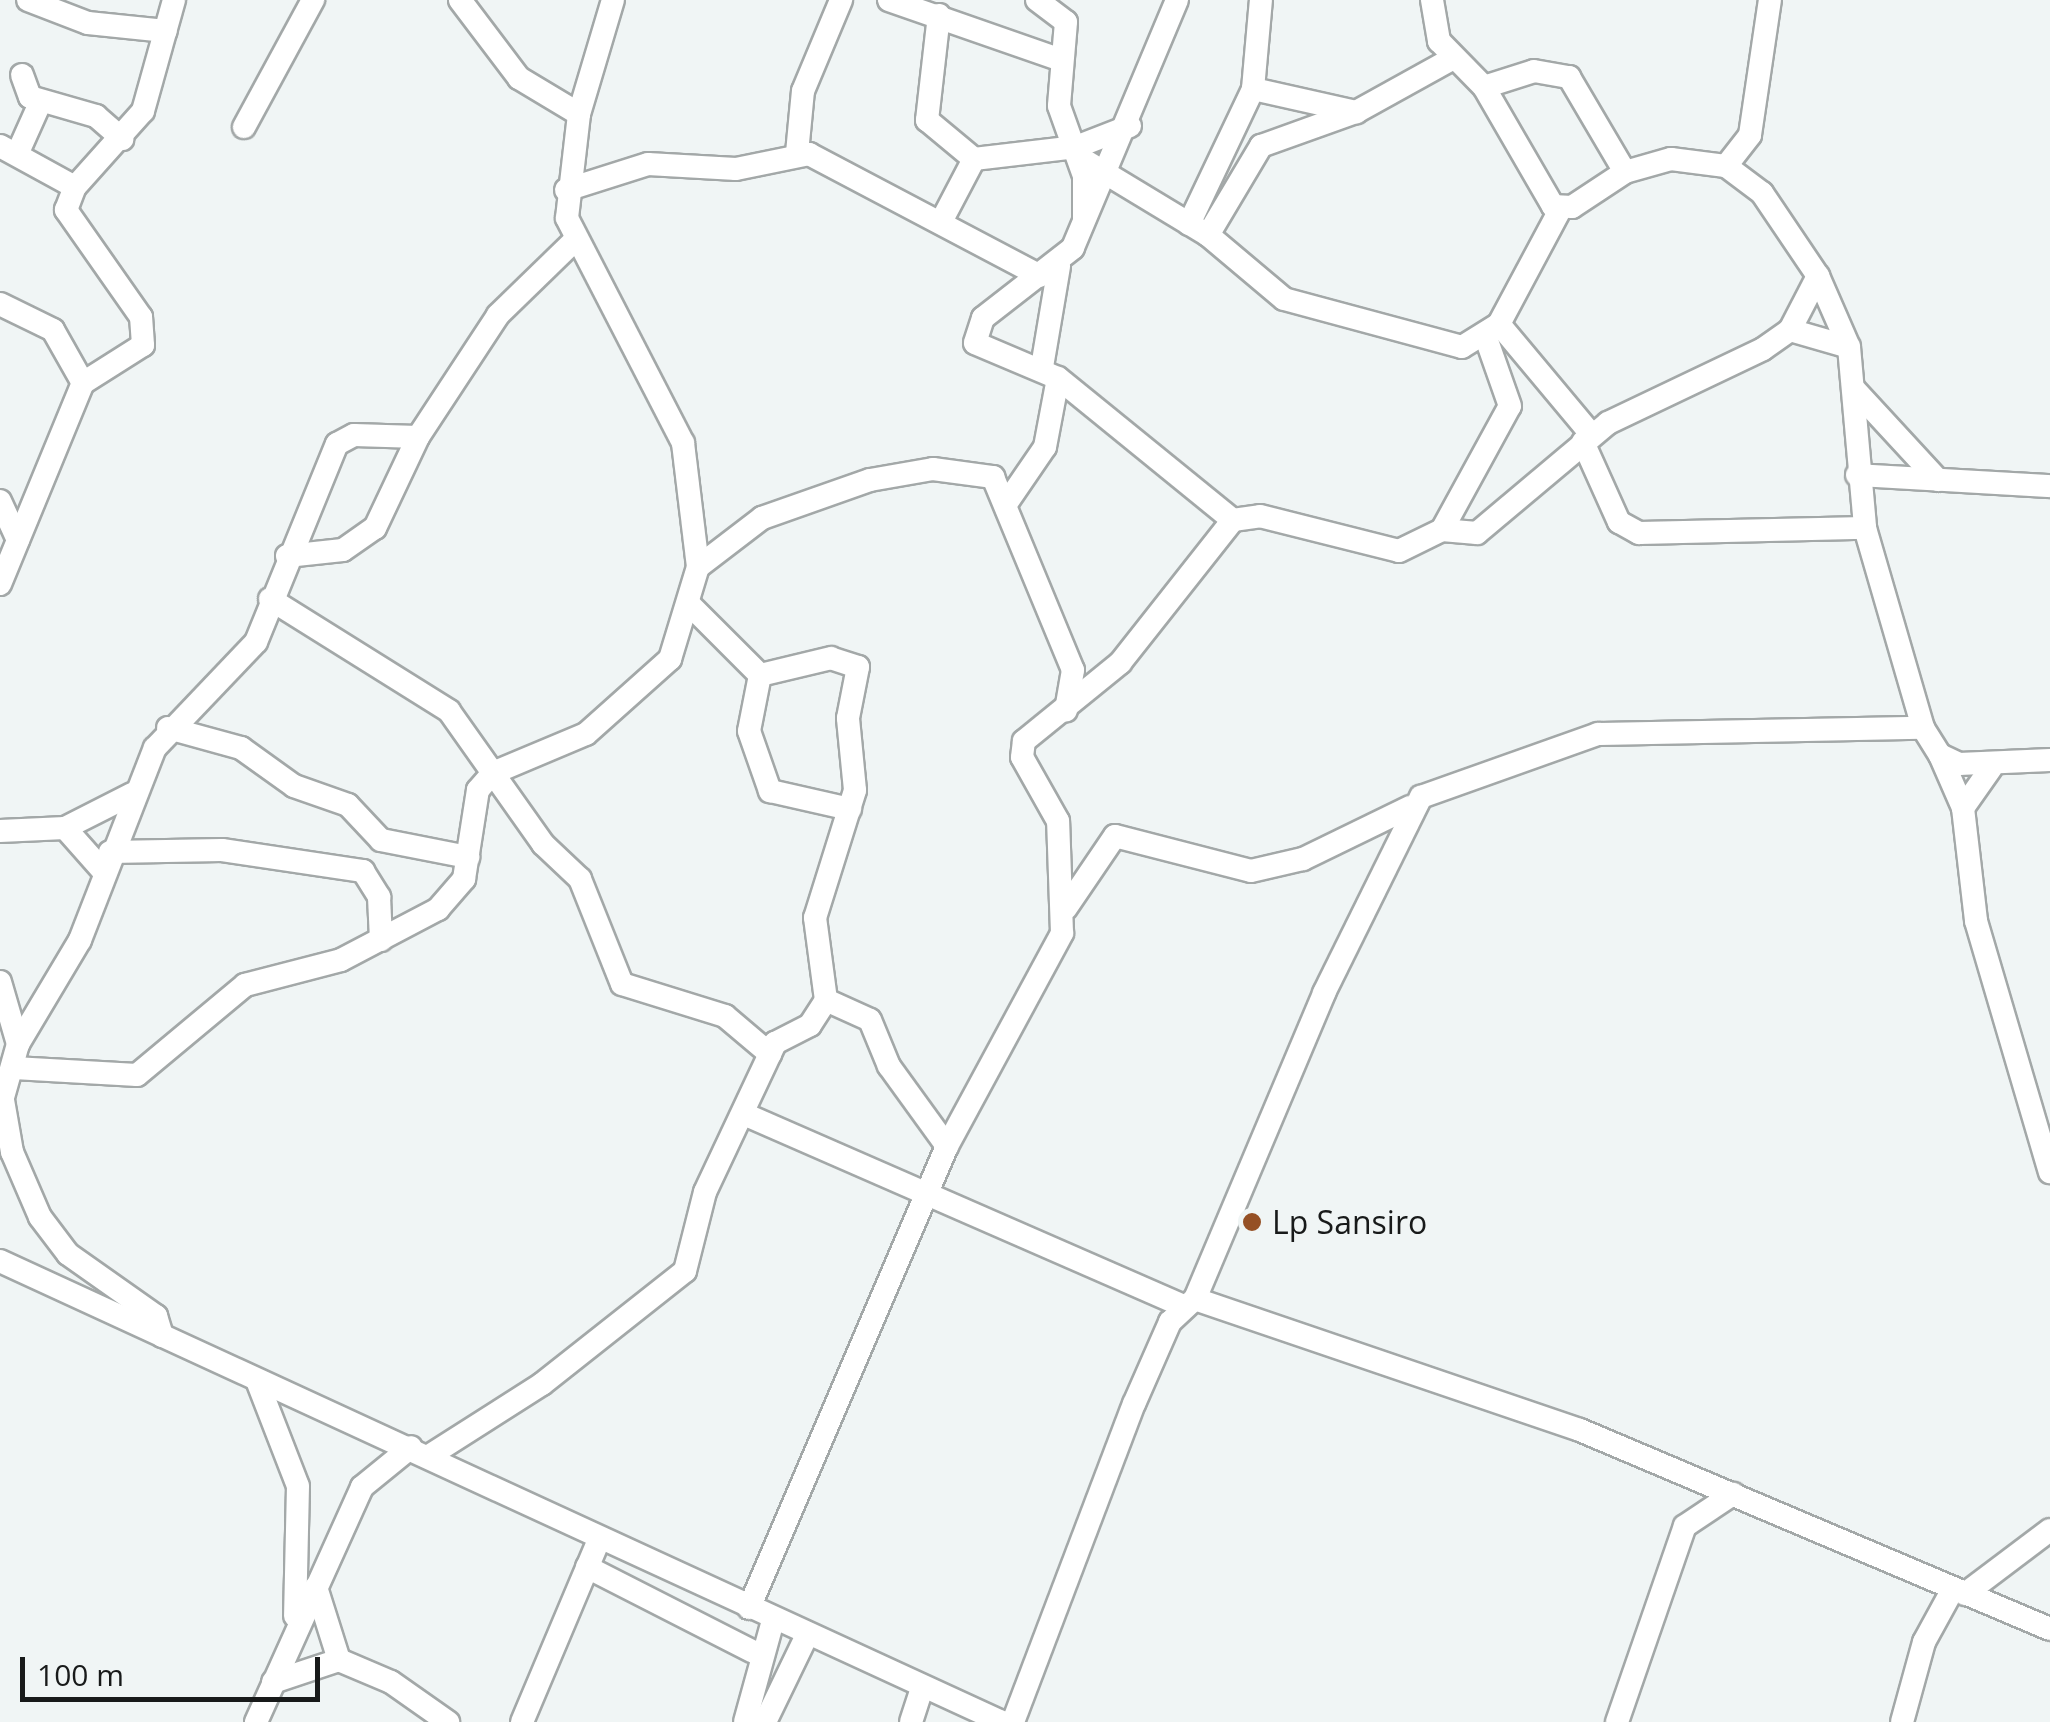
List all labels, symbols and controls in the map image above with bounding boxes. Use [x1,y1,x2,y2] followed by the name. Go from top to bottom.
[1272,1203,1427,1241] place label: Lp Sansiro
[1241,1211,1263,1233] marker: Lp Sansiro
[25,1637,325,1699] scale bar
[37,1654,124,1695] text: 100 m

